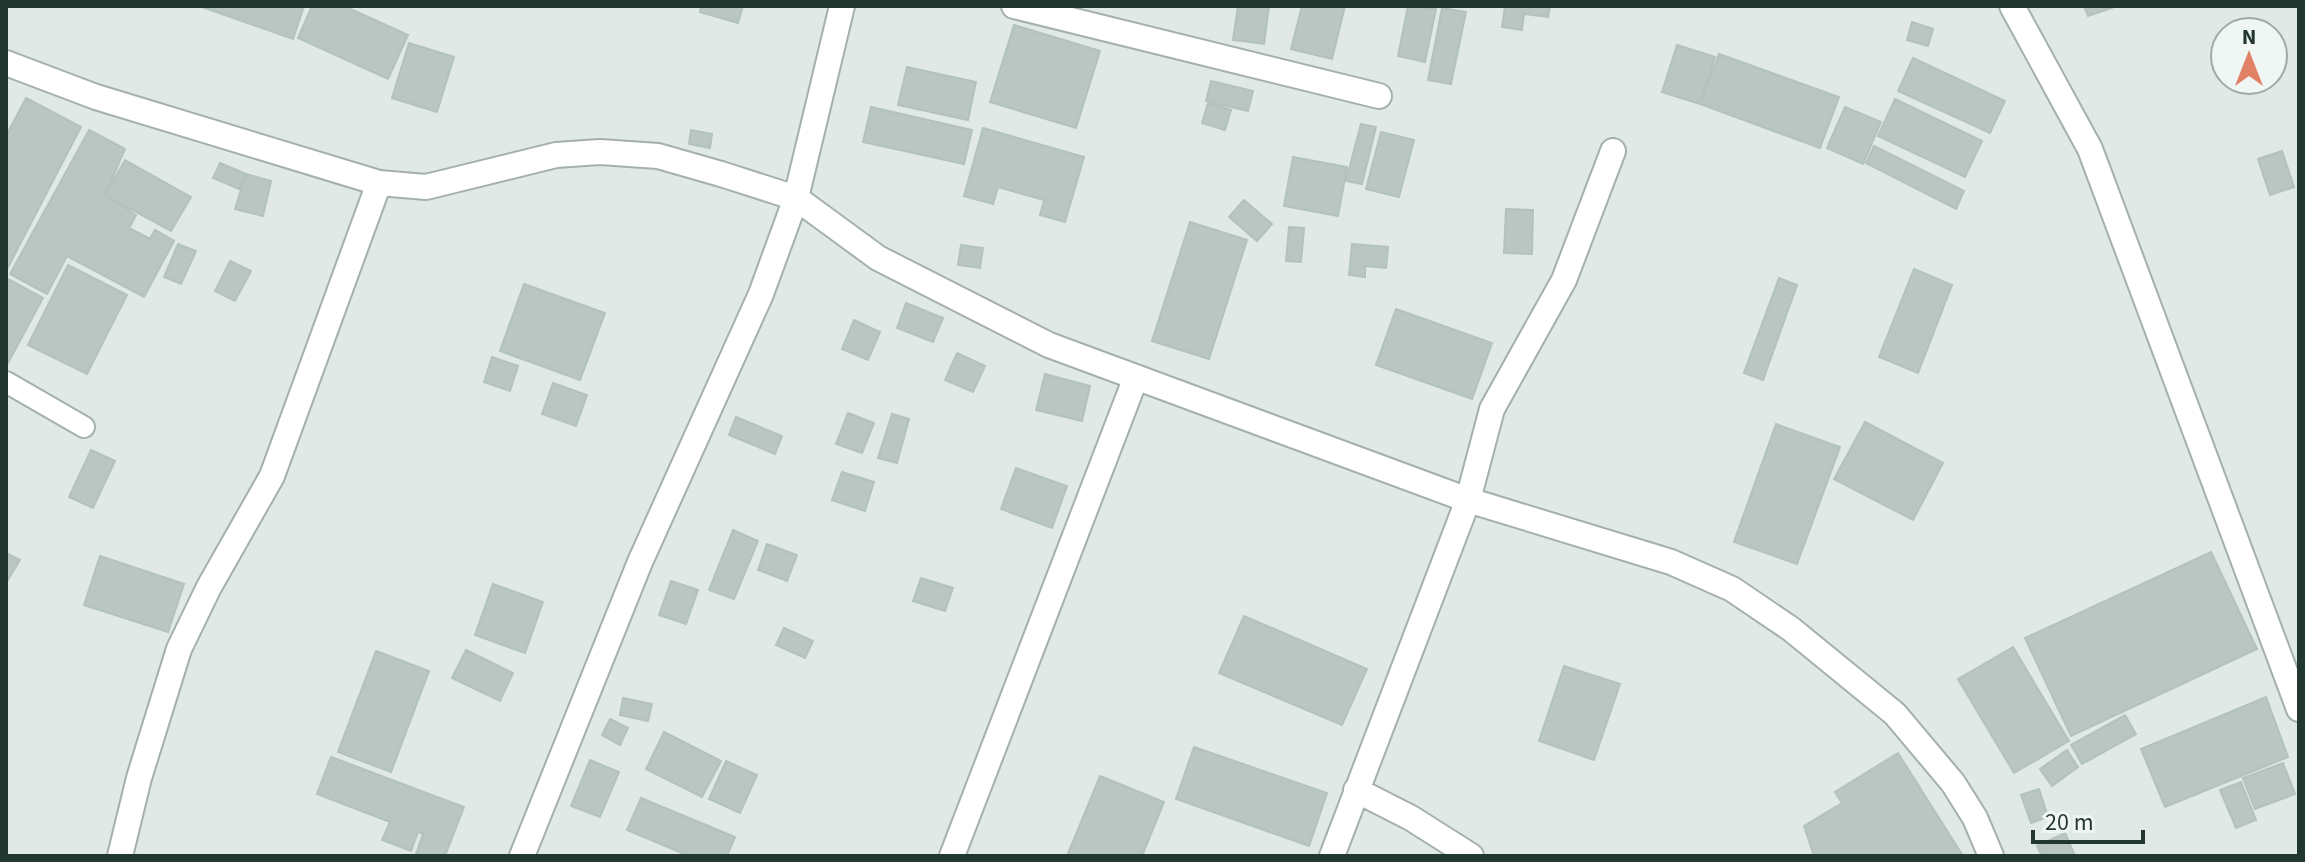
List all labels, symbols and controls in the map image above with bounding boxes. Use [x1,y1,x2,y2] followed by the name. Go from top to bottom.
[2209,16,2289,96] north arrow
[2242,21,2256,53] text: N
[2033,794,2143,844] scale bar
[2045,805,2094,840] text: 20 m

